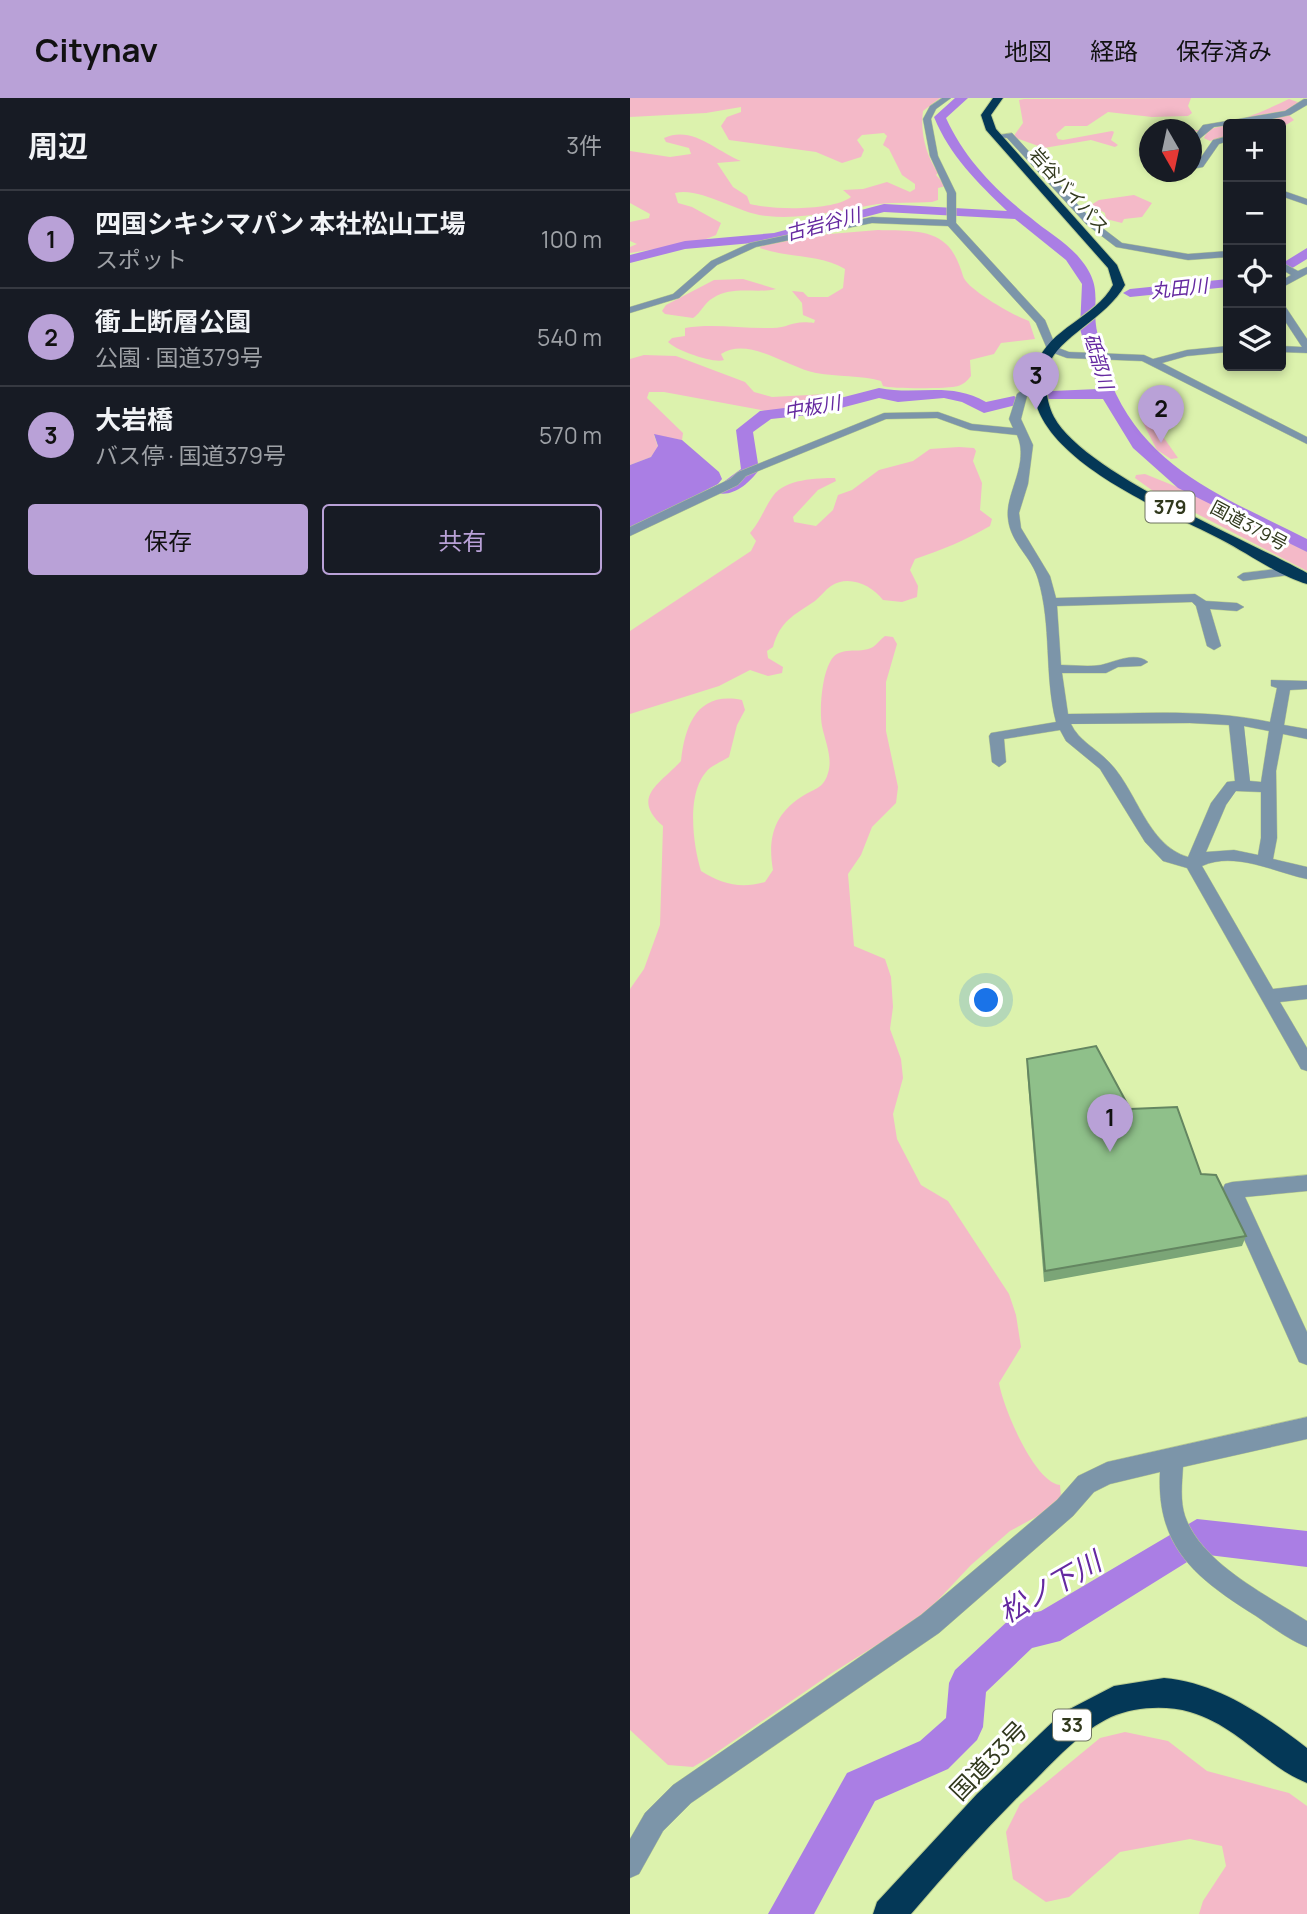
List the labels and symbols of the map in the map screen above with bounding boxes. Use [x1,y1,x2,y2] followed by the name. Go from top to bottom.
[1139,119,1202,182] north arrow
[1025,142,1115,238] street label: 岩谷バイパス
[783,201,865,246] water label: 古岩谷川
[1149,272,1211,304] water label: 丸田川
[1078,330,1120,394] water label: 砥部川
[1013,352,1059,410] pin: 3
[1138,385,1184,443] pin: 2
[782,389,844,425] water label: 中板川
[1146,492,1194,522] road number: 379
[1207,495,1292,555] street label: 国道379号
[969,983,1003,1017] your location
[1087,1094,1133,1152] pin: 1
[991,1540,1110,1631] water label: 松ノ下川
[1053,1709,1091,1740] road number: 33
[942,1713,1034,1807] street label: 国道33号

